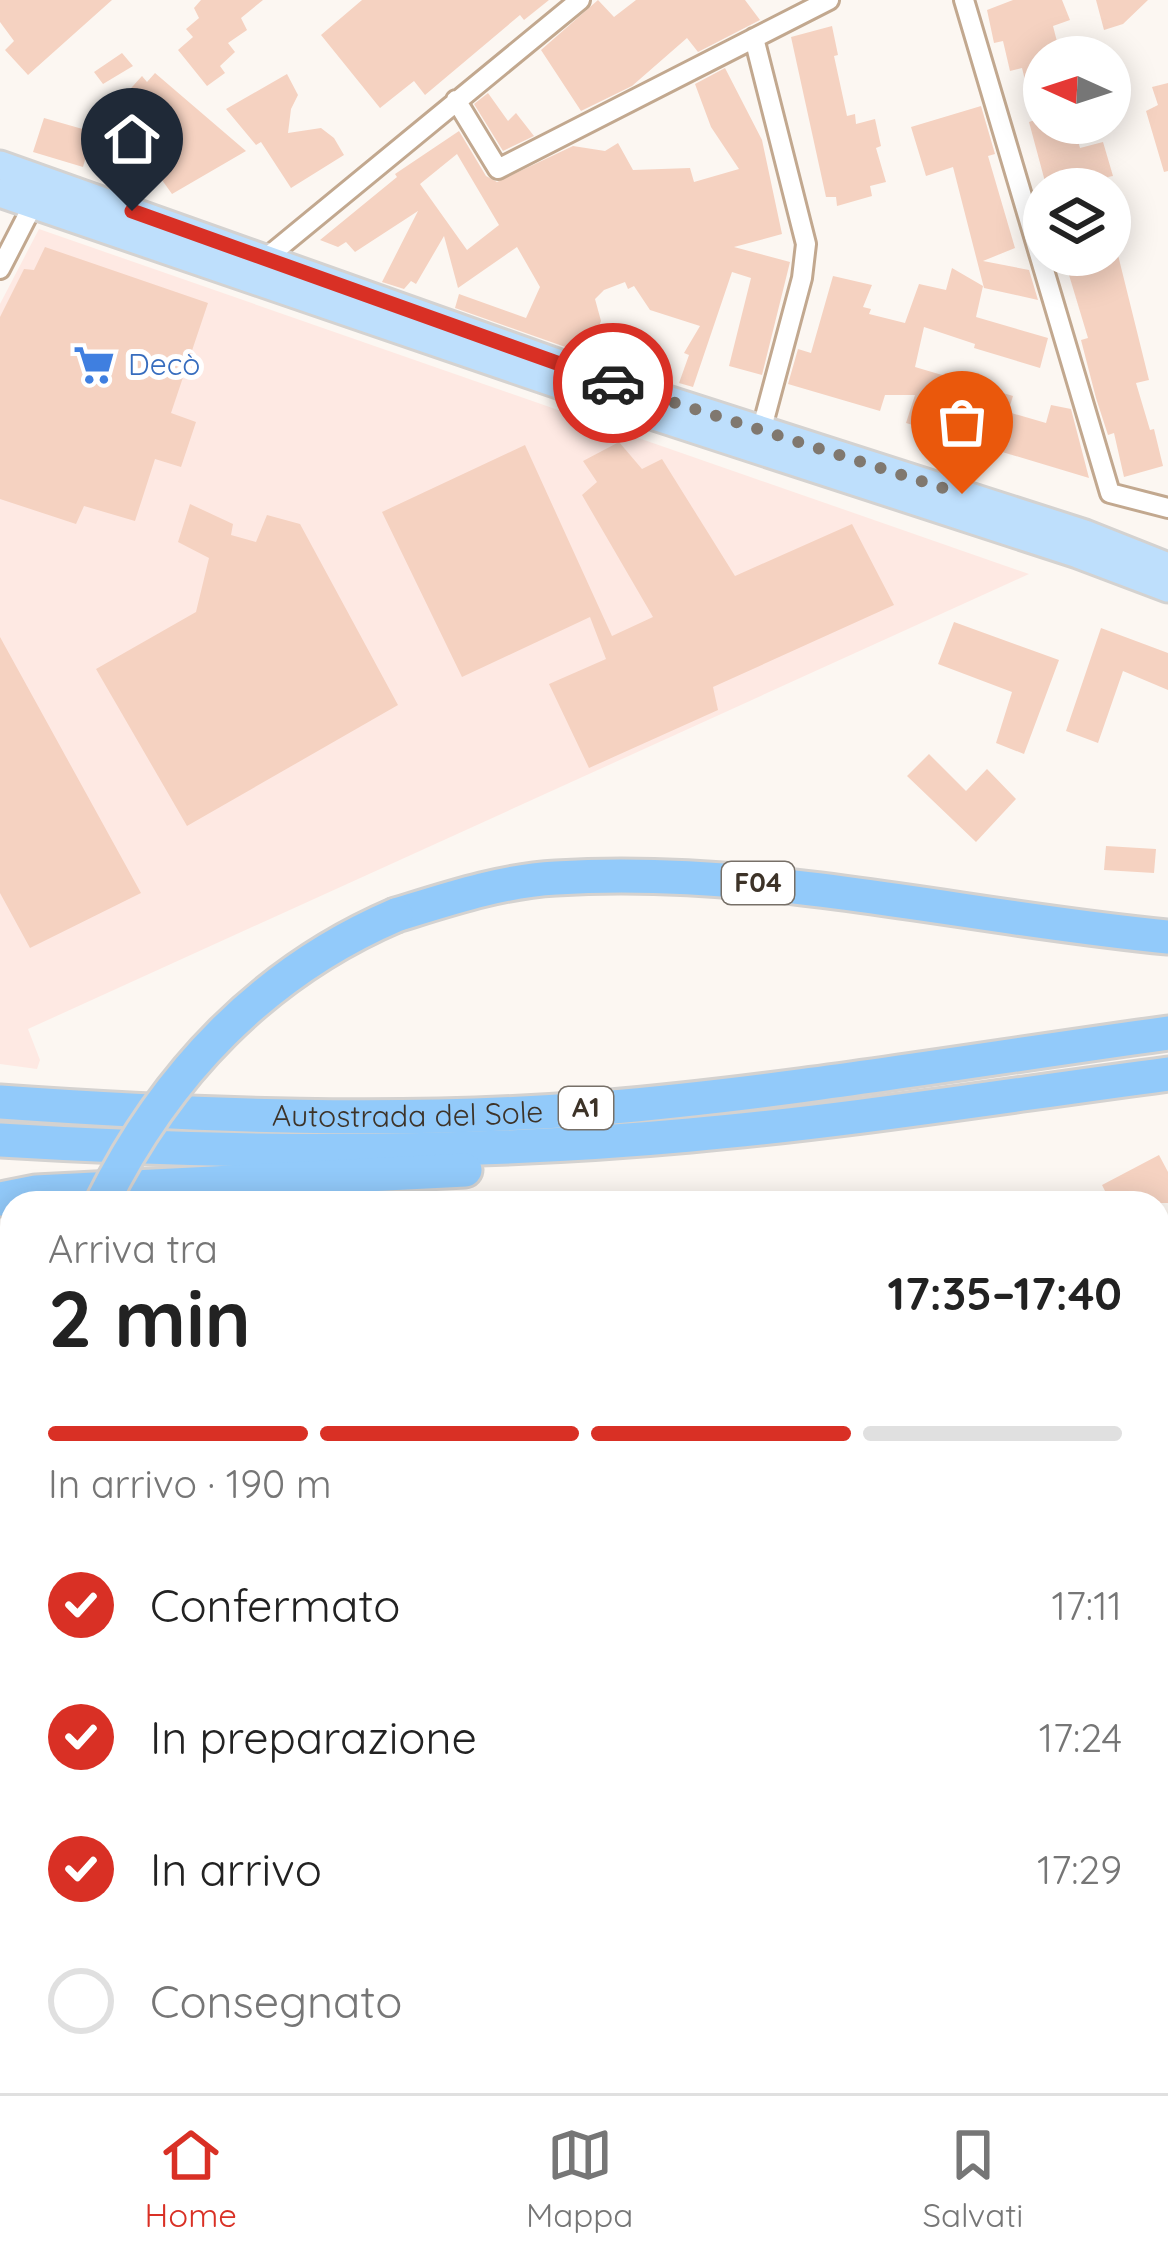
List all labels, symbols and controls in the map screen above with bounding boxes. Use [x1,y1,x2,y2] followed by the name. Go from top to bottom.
[1023,36,1131,144] north arrow
[1023,36,1131,276] map controls
[81,88,183,211] pin
[99,106,165,172] icon: home
[1023,168,1131,276] button: layers
[553,323,673,443] courier
[71,342,117,388] supermarket icon: Decò
[128,345,200,383] place label: Decò
[580,350,646,416] icon: car
[911,371,1013,494] pin
[929,389,995,455] icon: bag
[722,862,794,904] road number: F04
[559,1087,613,1129] road number: A1
[272,1092,544,1135] street label: Autostrada del Sole
[48,1224,218,1273] text: Arriva tra
[887,1265,1122,1321] text: 17:35–17:40
[48,1269,251,1367] text: 2 min
[48,1459,331,1508] text: In arrivo · 190 m
[48,1572,114,1638] icon: check
[150,1577,400,1633] text: Confermato
[1051,1581,1122,1630] text: 17:11
[48,1704,114,1770] icon: check
[150,1709,477,1765] text: In preparazione
[1039,1713,1122,1762] text: 17:24
[48,1836,114,1902] icon: check
[150,1841,322,1897] text: In arrivo
[1037,1845,1122,1894] text: 17:29
[150,1973,402,2029] text: Consegnato
[145,2122,237,2235] tab: Home
[526,2122,633,2235] tab: Mappa
[922,2122,1023,2235] tab: Salvati

